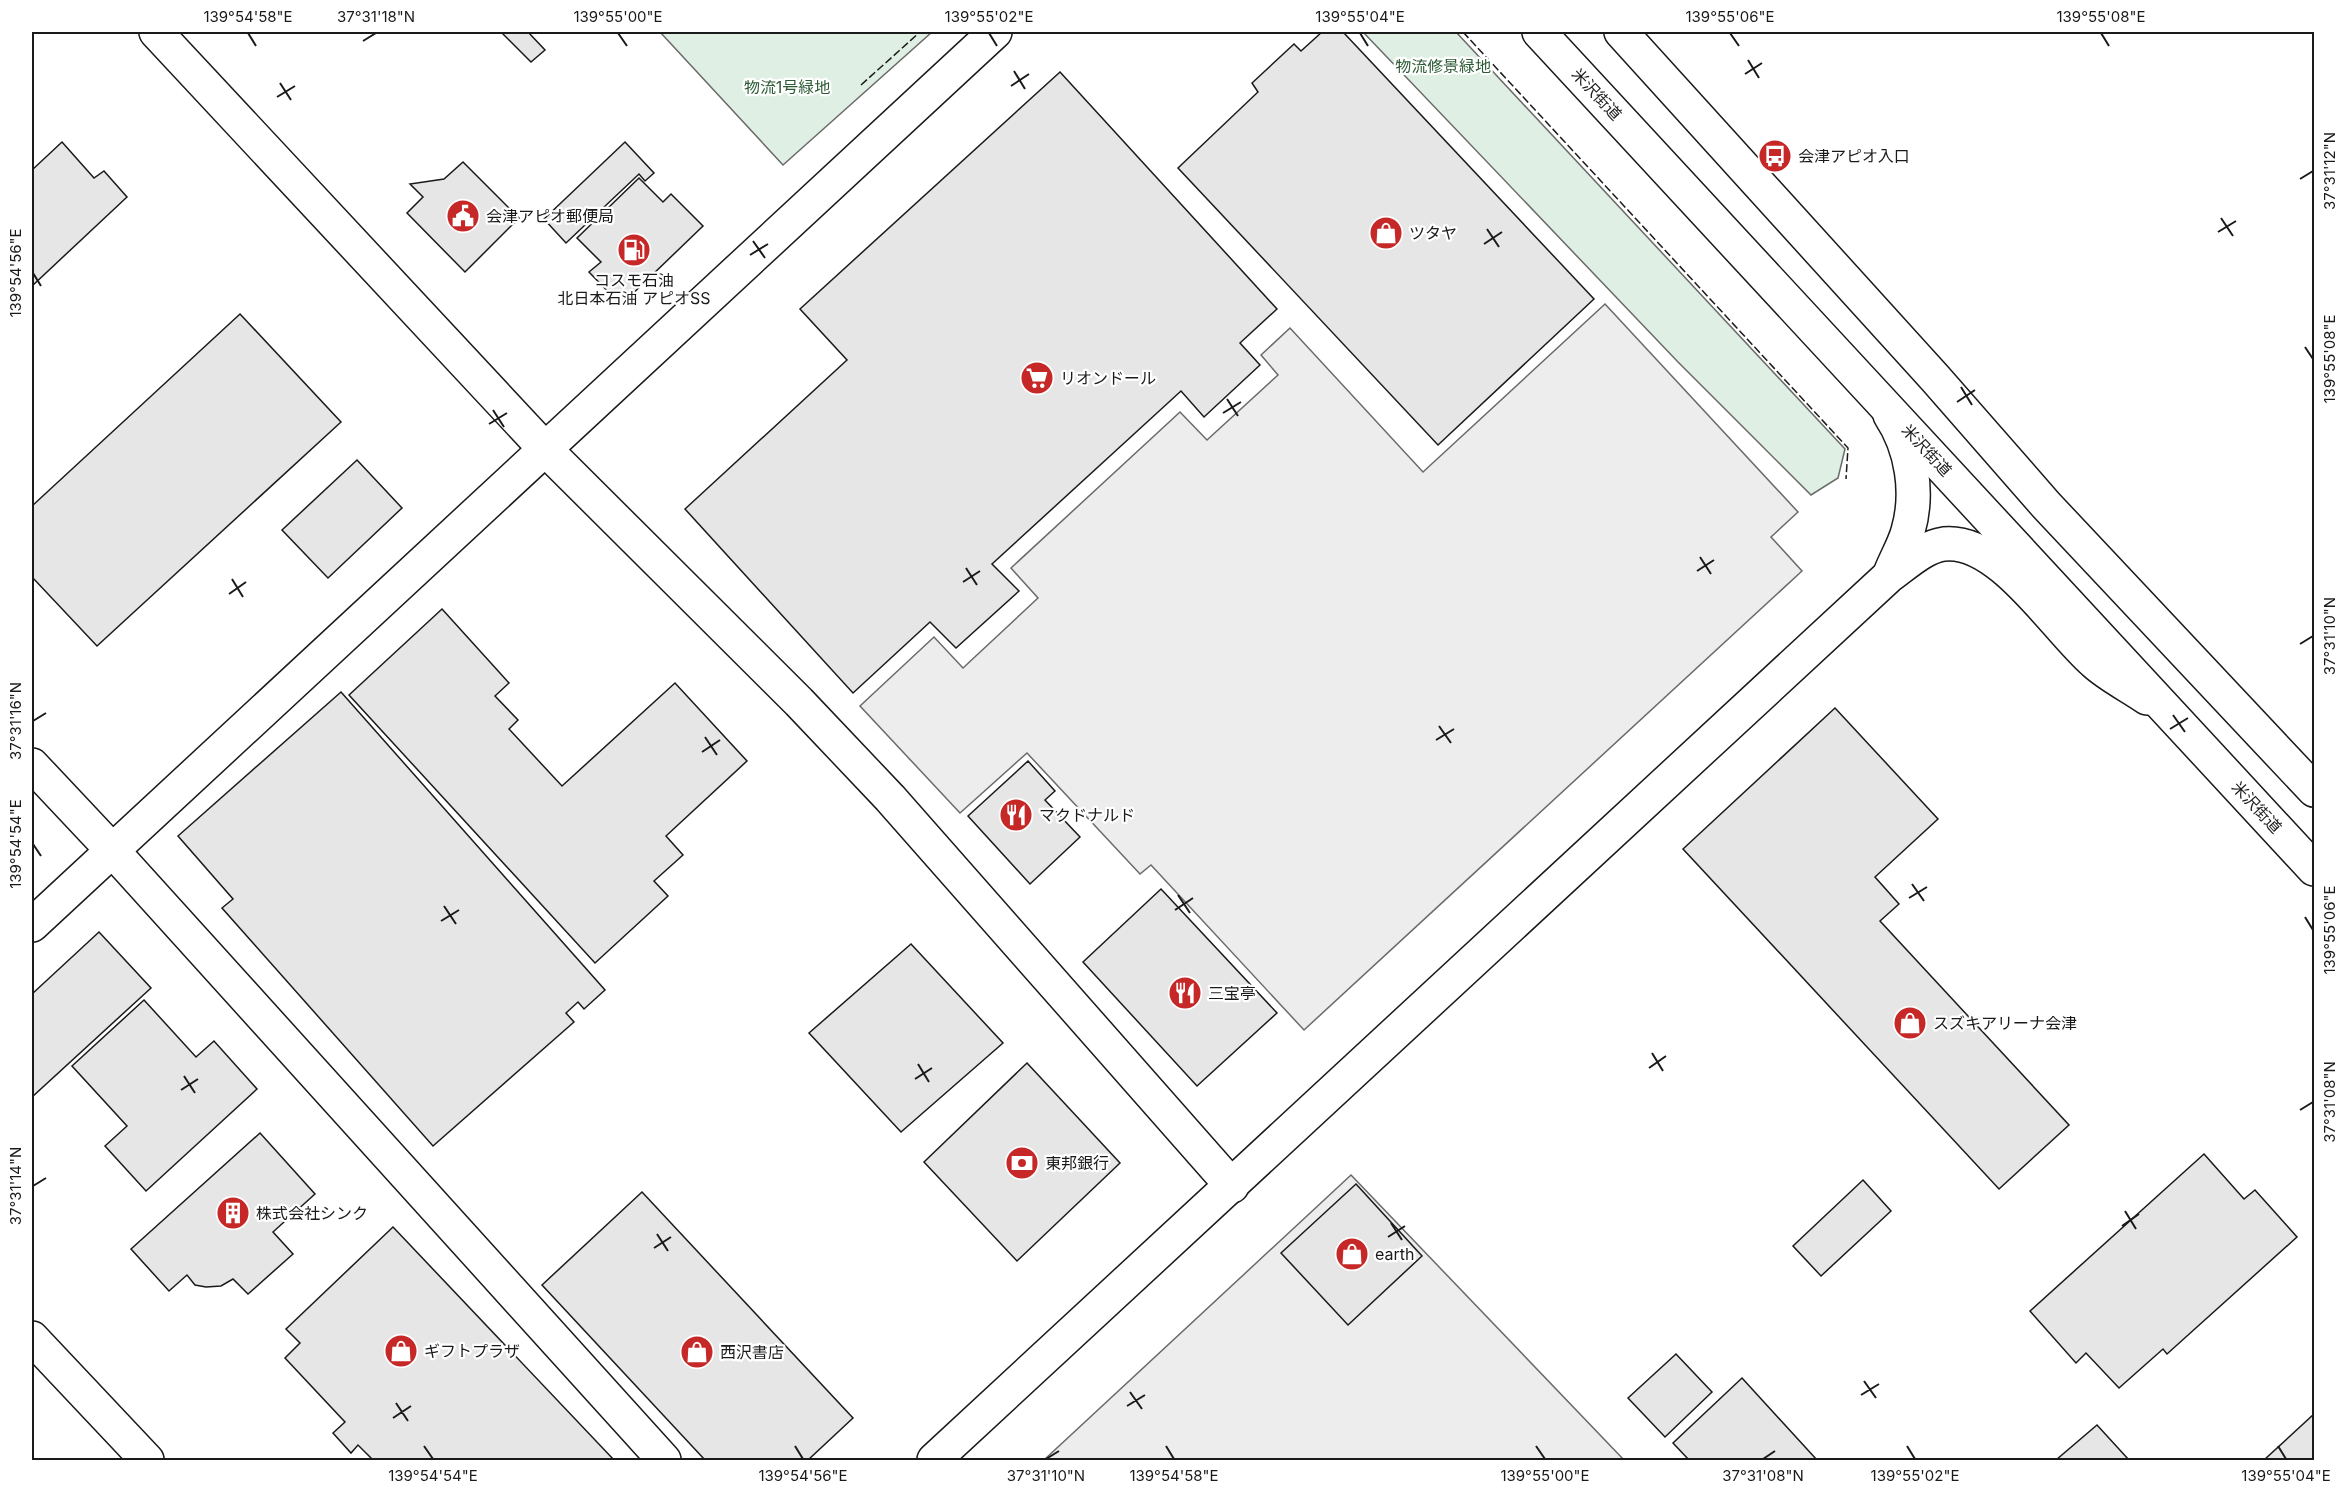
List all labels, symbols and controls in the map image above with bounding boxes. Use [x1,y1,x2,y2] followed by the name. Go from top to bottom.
[203,7,293,26] text: 139°54'58"E
[337,7,415,26] text: 37°31'18"N
[573,7,663,26] text: 139°55'00"E
[945,7,1033,26] text: 139°55'02"E
[1315,7,1405,26] text: 139°55'04"E
[1685,7,1775,26] text: 139°55'06"E
[2057,7,2145,26] text: 139°55'08"E
[1395,56,1491,76] park label: 物流修景緑地
[1568,64,1626,124] street label: 米沢街道
[744,77,830,97] park label: 物流1号緑地
[2320,132,2339,210] text: 37°31'12"N
[1757,138,1793,174] bus stop icon: 会津アピオ入口
[1798,146,1910,166] place label: 会津アピオ入口
[445,198,481,234] public building icon: 会津アピオ郵便局
[486,206,614,226] place label: 会津アピオ郵便局
[1368,215,1404,251] shop icon: ツタヤ
[1409,223,1457,243] place label: ツタヤ
[6,228,25,318] text: 139°54'56"E
[616,232,652,268] fuel station icon: コスモ石油 北日本石油 アピオSS
[557,270,711,308] place label: コスモ石油 北日本石油 アピオSS
[2320,315,2339,403] text: 139°55'08"E
[1019,360,1055,396] supermarket icon: リオンドール
[1060,368,1156,388] place label: リオンドール
[1898,420,1956,480] street label: 米沢街道
[2320,597,2339,675] text: 37°31'10"N
[6,682,25,760] text: 37°31'16"N
[2228,777,2286,837] street label: 米沢街道
[998,797,1034,833] restaurant icon: マクドナルド
[6,799,25,889] text: 139°54'54"E
[1039,805,1135,825] place label: マクドナルド
[2320,885,2339,975] text: 139°55'06"E
[1167,975,1203,1011] restaurant icon: 三宝亭
[1208,983,1256,1003] place label: 三宝亭
[1892,1005,1928,1041] shop icon: スズキアリーナ会津
[1933,1013,2077,1033] place label: スズキアリーナ会津
[2320,1061,2339,1143] text: 37°31'08"N
[1004,1145,1040,1181] bank icon: 東邦銀行
[6,1147,25,1225] text: 37°31'14"N
[1045,1153,1109,1173] place label: 東邦銀行
[215,1195,251,1231] building icon: 株式会社シンク
[256,1203,368,1223] place label: 株式会社シンク
[1334,1236,1370,1272] shop icon: earth
[1375,1244,1414,1264] place label: earth
[383,1333,419,1369] shop icon: ギフトプラザ
[679,1334,715,1370] shop icon: 西沢書店
[424,1341,520,1361] place label: ギフトプラザ
[720,1342,784,1362] place label: 西沢書店
[388,1466,478,1485] text: 139°54'54"E
[758,1466,848,1485] text: 139°54'56"E
[1007,1466,1085,1485] text: 37°31'10"N
[1129,1466,1219,1485] text: 139°54'58"E
[1500,1466,1590,1485] text: 139°55'00"E
[1722,1466,1804,1485] text: 37°31'08"N
[1871,1466,1959,1485] text: 139°55'02"E
[2241,1466,2331,1485] text: 139°55'04"E

